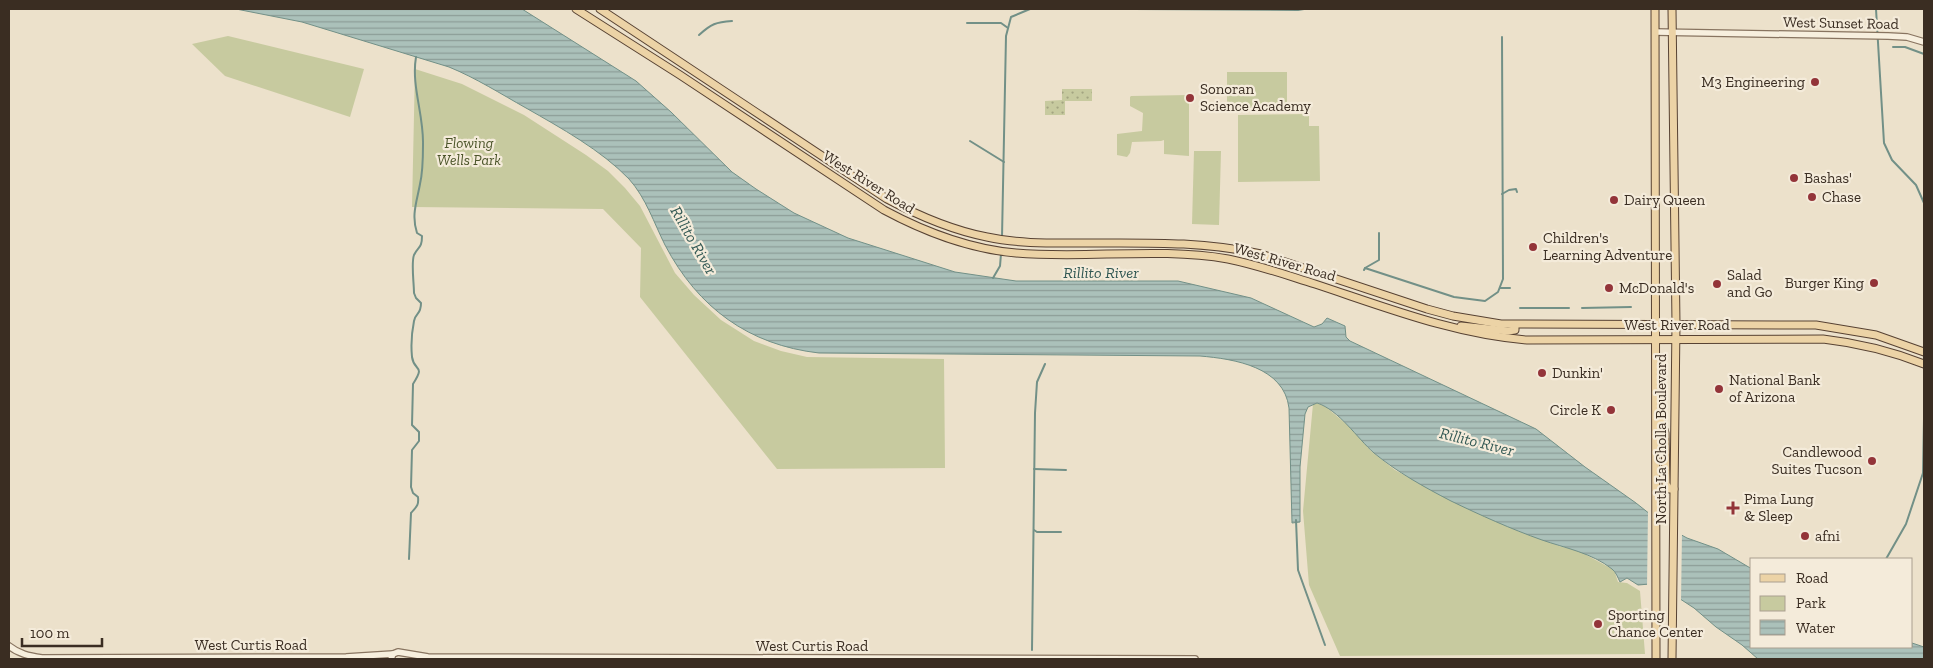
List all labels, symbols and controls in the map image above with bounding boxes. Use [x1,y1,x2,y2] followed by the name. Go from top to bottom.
[1783,13,1900,33] street label: West Sunset Road
[1701,73,1805,91] place label: M3 Engineering
[1809,76,1821,88] marker: M3 Engineering
[1200,80,1311,115] place label: Sonoran Science Academy
[1184,92,1196,104] marker: Sonoran Science Academy
[437,134,501,169] park label: Flowing Wells Park
[820,146,919,218] street label: West River Road
[1804,169,1852,187] place label: Bashas'
[1788,172,1800,184] marker: Bashas'
[1822,188,1861,206] place label: Chase
[1624,191,1706,209] place label: Dairy Queen
[1806,191,1818,203] marker: Chase
[1608,194,1620,206] marker: Dairy Queen
[666,203,721,278] water label: Rillito River
[1543,229,1672,264] place label: Children's Learning Adventure
[1232,239,1339,285] street label: West River Road
[1527,241,1539,253] marker: Children's Learning Adventure
[1063,263,1139,282] water label: Rillito River
[1727,266,1773,301] place label: Salad and Go
[1785,274,1864,292] place label: Burger King
[1868,277,1880,289] marker: Burger King
[1711,278,1723,290] marker: Salad and Go
[1619,279,1694,297] place label: McDonald's
[1603,282,1615,294] marker: McDonald's
[1624,316,1730,334] street label: West River Road
[1652,353,1670,524] street label: North La Cholla Boulevard
[1552,364,1603,382] place label: Dunkin'
[1536,367,1548,379] marker: Dunkin'
[1729,371,1821,406] place label: National Bank of Arizona
[1713,383,1725,395] marker: National Bank of Arizona
[1550,401,1601,419] place label: Circle K
[1605,404,1617,416] marker: Circle K
[1438,423,1516,460] water label: Rillito River
[1772,443,1863,478] place label: Candlewood Suites Tucson
[1866,455,1878,467] marker: Candlewood Suites Tucson
[1744,490,1814,525] place label: Pima Lung & Sleep
[1726,501,1740,515] marker: Pima Lung & Sleep
[1815,527,1840,545] place label: afni
[1799,530,1811,542] marker: afni
[1750,558,1913,648] legend
[1796,569,1829,587] text: Road
[1796,594,1826,612] text: Park
[1608,606,1704,641] place label: Sporting Chance Center
[22,616,102,648] scale bar
[1592,618,1604,630] marker: Sporting Chance Center
[1796,619,1836,637] text: Water
[30,624,69,642] text: 100 m
[195,636,308,654] street label: West Curtis Road
[756,637,869,655] street label: West Curtis Road

